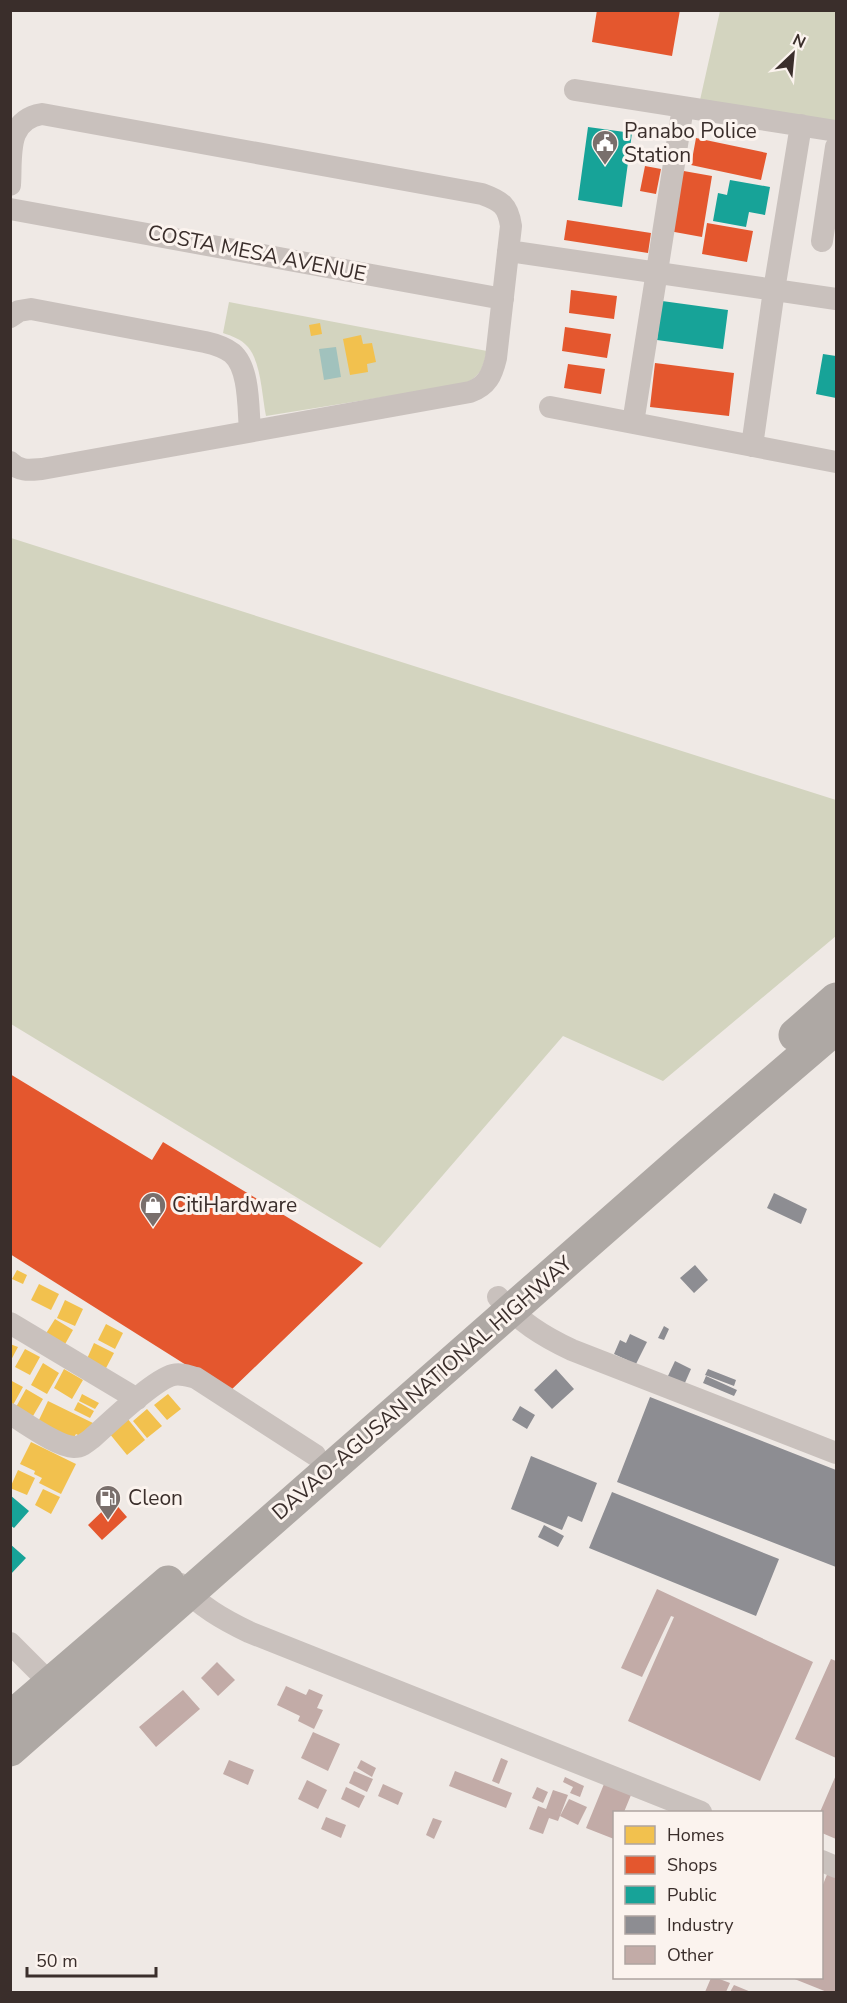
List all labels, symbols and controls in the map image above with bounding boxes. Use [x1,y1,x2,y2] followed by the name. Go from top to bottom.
[763,24,823,84] north arrow
[789,29,809,54] text: N
[624,117,757,169] place label: Panabo Police Station
[590,128,620,166] public building icon: Panabo Police Station
[146,218,368,288] street label: COSTA MESA AVENUE
[138,1190,168,1228] shop icon: CitiHardware
[172,1191,297,1219] place label: CitiHardware
[266,1249,578,1526] street label: DAVAO-AGUSAN NATIONAL HIGHWAY
[93,1483,123,1521] fuel station icon: Cleon
[128,1484,183,1512] place label: Cleon
[613,1811,823,1979] legend
[667,1823,724,1847] text: Homes
[667,1853,717,1877] text: Shops
[667,1883,717,1907] text: Public
[667,1913,734,1937] text: Industry
[27,1940,156,1978] scale bar
[667,1943,714,1967] text: Other
[36,1949,78,1973] text: 50 m

